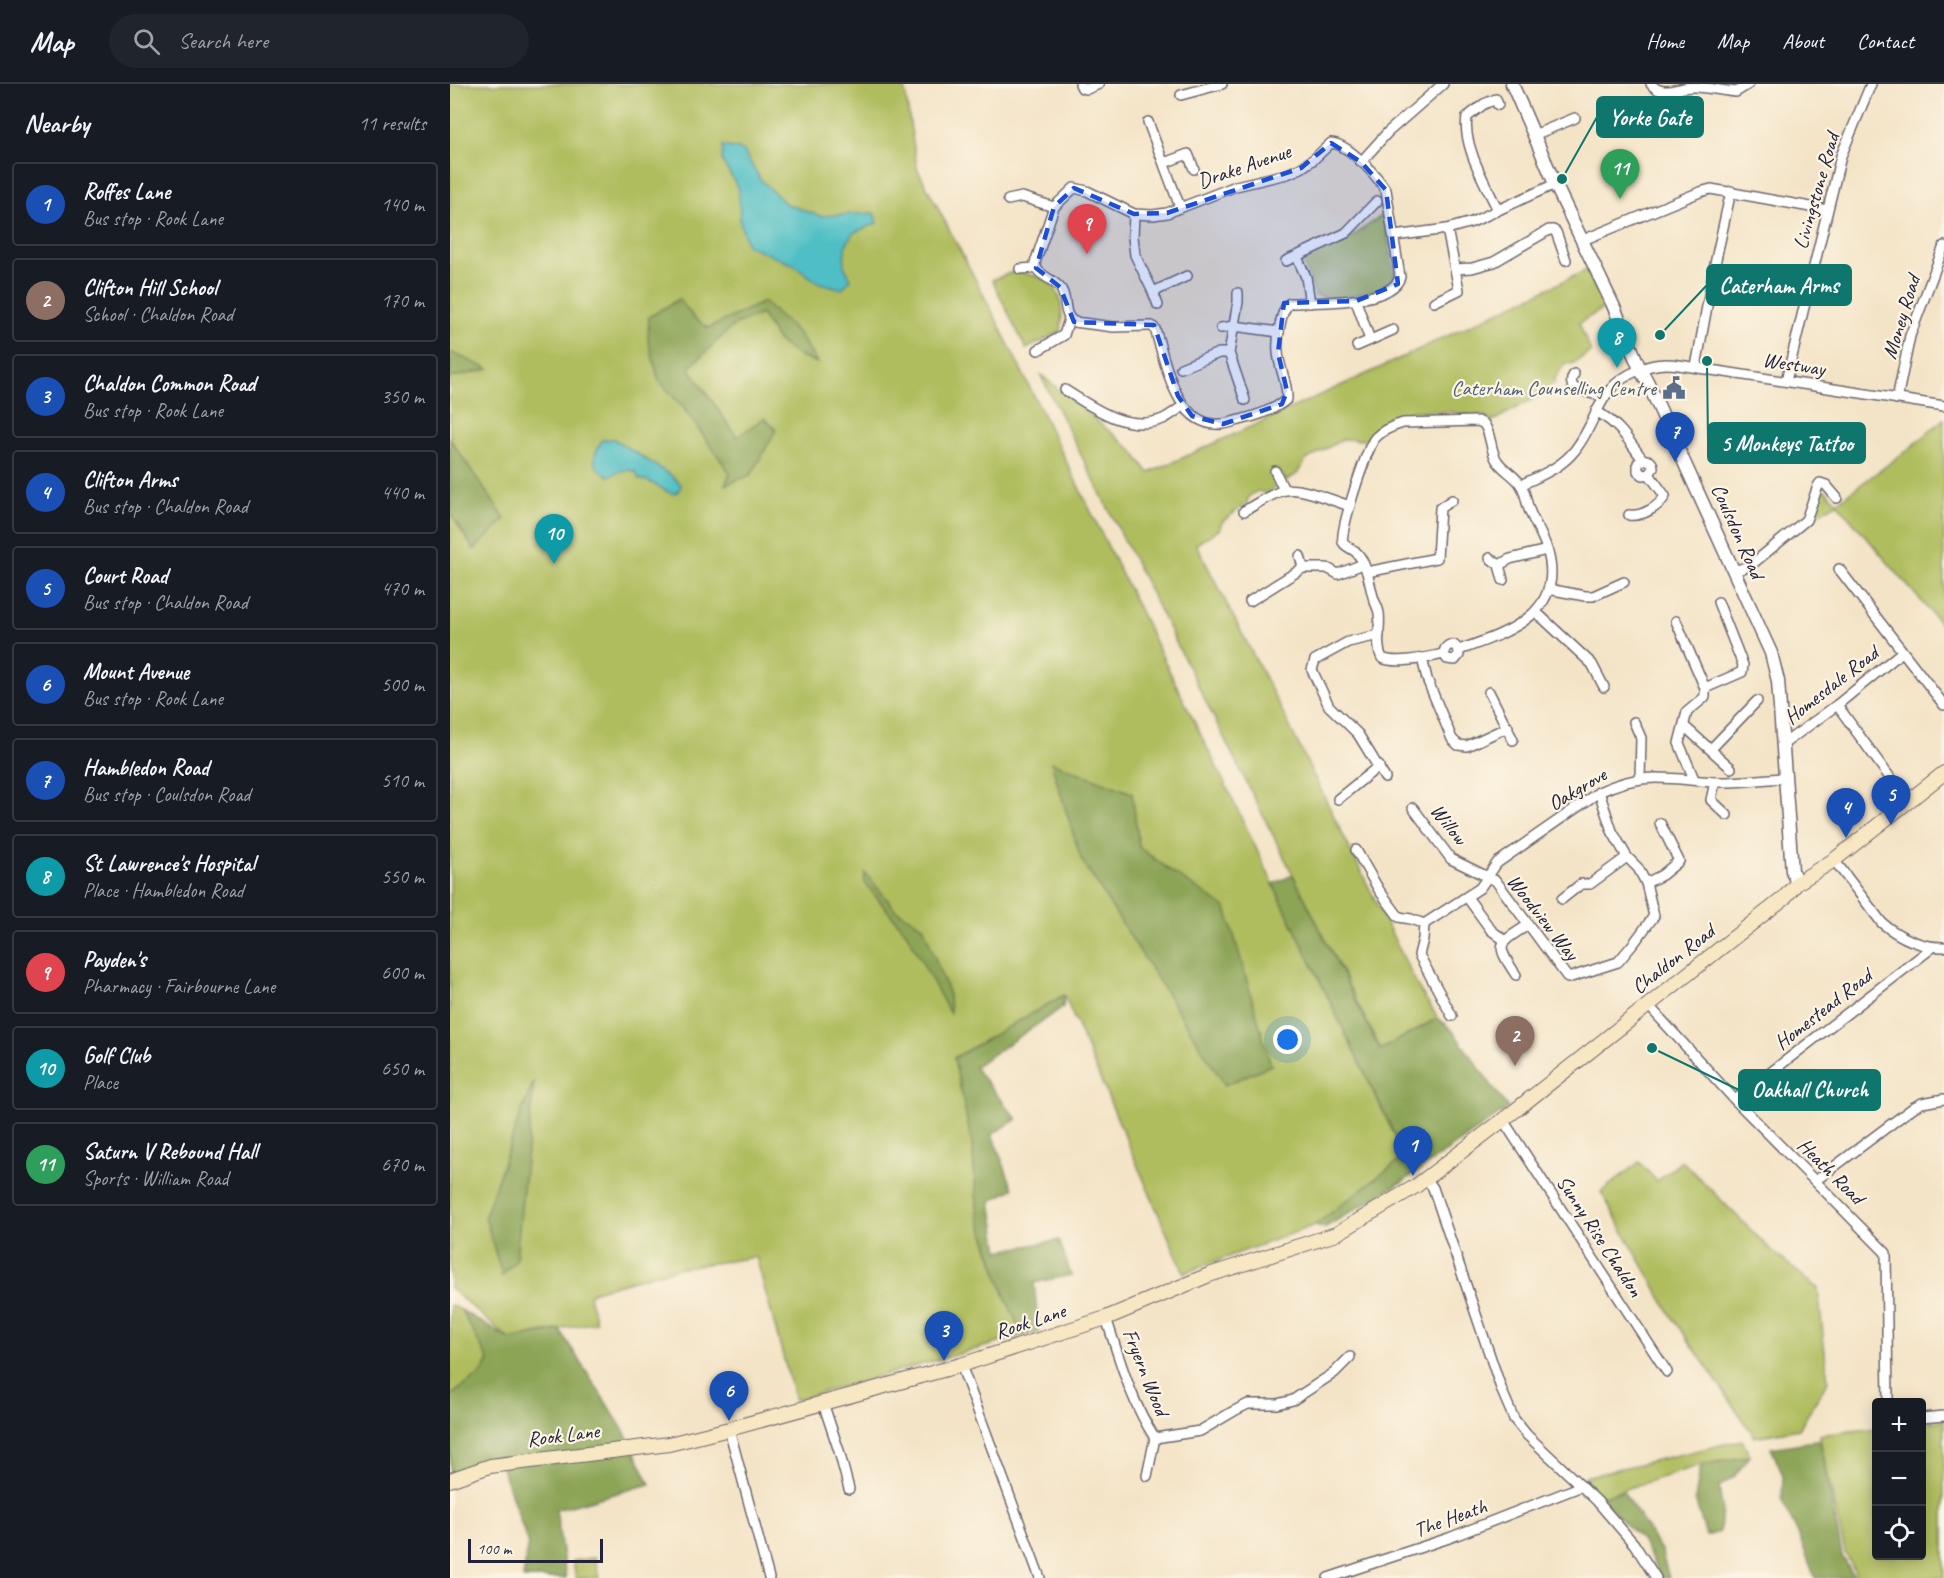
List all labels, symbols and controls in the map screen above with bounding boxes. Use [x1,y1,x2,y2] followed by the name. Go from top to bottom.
[109,14,529,68] search box
[30,24,73,59] text: Map
[130,25,163,58] icon: search
[178,27,268,55] text: Search here
[1646,28,1684,54] text: Home
[1717,28,1749,54] text: Map
[1782,28,1824,54] text: About
[1857,28,1914,54] text: Contact
[1597,97,1703,137] callout: Yorke Gate
[1609,104,1693,132] text: Yorke Gate
[24,107,89,140] text: Nearby
[358,111,426,136] text: 11 results
[1787,126,1846,252] street label: Livingstone Road
[1194,138,1295,194] street label: Drake Avenue
[1600,150,1640,199] pin: 11
[83,178,170,206] text: Roffes Lane
[41,192,50,217] text: 1
[381,192,424,217] text: 140 m
[1068,204,1106,254] pin: 9
[83,206,223,231] text: Bus stop · Rook Lane
[1707,265,1851,305] callout: Caterham Arms
[1876,269,1927,362] street label: Money Road
[1719,272,1841,300] text: Caterham Arms
[83,274,217,302] text: Clifton Hill School
[41,288,50,313] text: 2
[381,288,424,313] text: 170 m
[83,302,233,327] text: School · Chaldon Road
[1598,318,1636,368] pin: 8
[1761,346,1829,382] street label: Westway
[83,370,255,398] text: Chaldon Common Road
[1452,375,1657,401] place label: Caterham Counselling Centre
[1661,375,1687,401] public building icon: Caterham Counselling Centre
[41,384,50,409] text: 3
[381,384,424,409] text: 350 m
[83,398,223,423] text: Bus stop · Rook Lane
[1656,412,1694,462] pin: 7
[1708,423,1865,463] callout: 5 Monkeys Tattoo
[1721,430,1855,458] text: 5 Monkeys Tattoo
[83,466,177,494] text: Clifton Arms
[1706,479,1772,586] street label: Coulsdon Road
[41,480,50,505] text: 4
[381,480,424,505] text: 440 m
[83,494,248,519] text: Bus stop · Chaldon Road
[534,514,574,564] pin: 10
[83,562,168,590] text: Court Road
[41,576,50,601] text: 5
[381,576,424,601] text: 470 m
[83,590,248,615] text: Bus stop · Chaldon Road
[1779,638,1886,730] street label: Homesdale Road
[83,658,189,686] text: Mount Avenue
[41,672,50,697] text: 6
[381,672,424,697] text: 500 m
[83,686,223,711] text: Bus stop · Rook Lane
[83,754,209,782] text: Hambledon Road
[1543,761,1612,816] street label: Oakgrove
[41,768,50,793] text: 7
[381,768,424,793] text: 510 m
[1872,776,1910,825] pin: 5
[83,782,250,807] text: Bus stop · Coulsdon Road
[1826,788,1866,838] pin: 4
[1425,798,1474,851] street label: Willow
[83,850,255,878] text: St Lawrence's Hospital
[41,864,50,889] text: 8
[381,864,424,889] text: 550 m
[1501,869,1586,967] street label: Woodview Way
[83,878,244,903] text: Place · Hambledon Road
[1626,916,1723,1000] street label: Chaldon Road
[83,946,146,974] text: Payden's
[41,960,50,985] text: 9
[381,960,424,985] text: 600 m
[1769,961,1880,1055] street label: Homestead Road
[83,974,275,999] text: Pharmacy · Fairbourne Lane
[1496,1016,1534,1066] pin: 2
[1273,1025,1302,1054] your location
[83,1042,150,1070] text: Golf Club
[37,1056,55,1081] text: 10
[381,1056,424,1081] text: 650 m
[83,1070,118,1095] text: Place
[1739,1070,1880,1110] callout: Oakhall Church
[1752,1076,1869,1104] text: Oakhall Church
[1394,1126,1432,1176] pin: 1
[1792,1132,1872,1212] street label: Heath Road
[83,1138,257,1166] text: Saturn V Rebound Hall
[37,1152,55,1177] text: 11
[381,1152,424,1177] text: 670 m
[83,1166,228,1191] text: Sports · William Road
[1551,1170,1649,1302] street label: Sunny Rise Chaldon
[992,1297,1071,1345] street label: Rook Lane
[924,1312,964,1361] pin: 3
[1117,1325,1177,1423] street label: Fryern Wood
[710,1372,748,1421] pin: 6
[1872,1398,1926,1560] map controls
[1872,1398,1926,1452] button: +
[525,1417,603,1452] street label: Rook Lane
[1872,1452,1926,1506] button: −
[1410,1493,1490,1543] street label: The Heath
[1872,1506,1926,1560] button: locate
[468,1536,603,1564] scale bar
[477,1539,511,1559] text: 100 m

